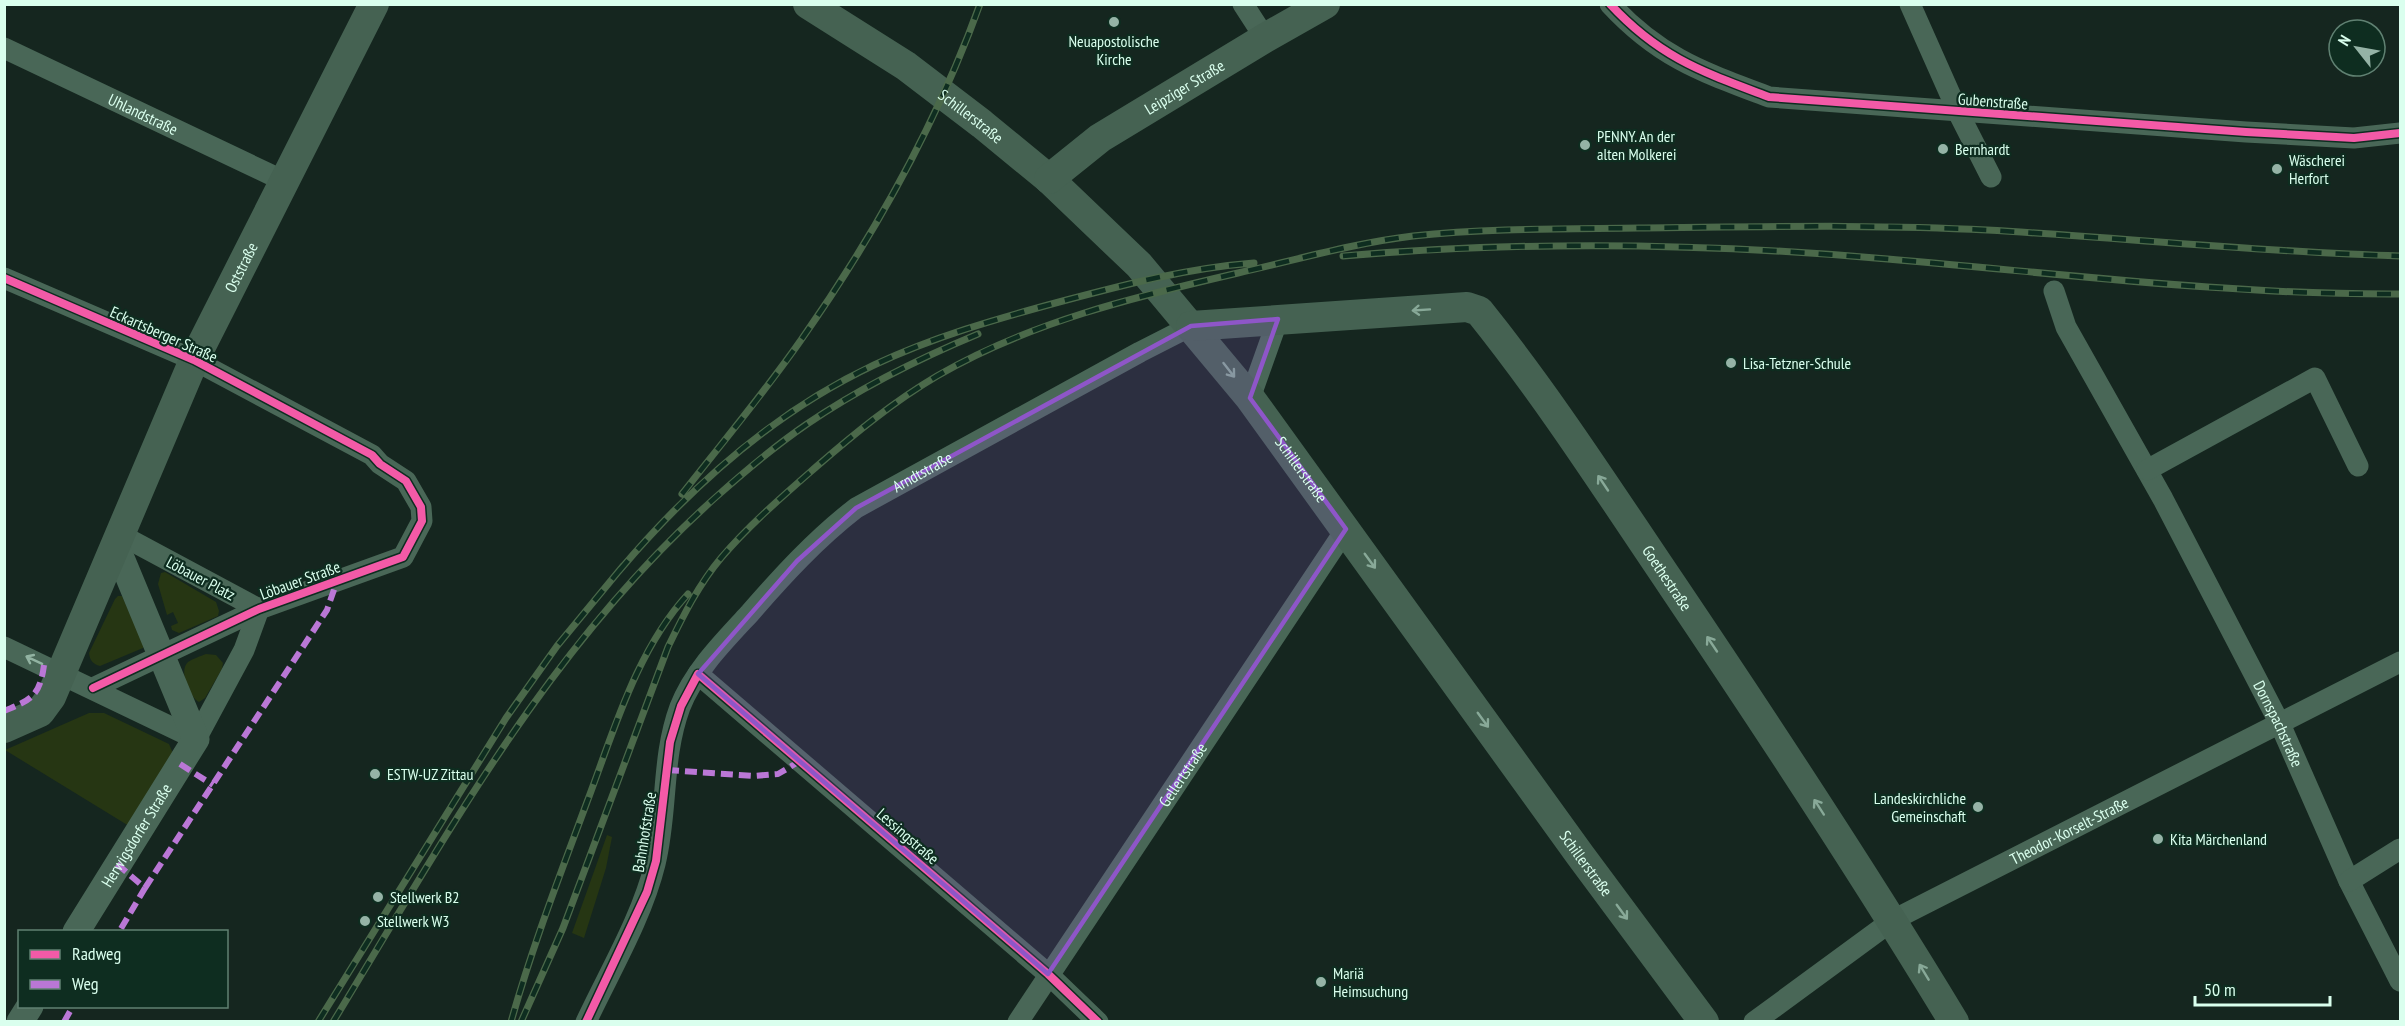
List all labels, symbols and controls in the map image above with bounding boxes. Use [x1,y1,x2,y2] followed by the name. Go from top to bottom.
[1107,15,1121,29] marker: Neuapostolische Kirche
[2327,18,2387,78] north arrow
[1069,31,1159,69] place label: Neuapostolische Kirche
[2333,31,2355,49] text: N
[1141,55,1228,119] street label: Leipziger Straße
[935,85,1007,147] street label: Schillerstraße
[105,89,181,139] street label: Uhlandstraße
[1957,89,2029,113] street label: Gubenstraße
[1597,126,1676,164] place label: PENNY. An der alten Molkerei
[1578,138,1592,152] marker: PENNY. An der alten Molkerei
[1955,139,2010,159] place label: Bernhardt
[1936,142,1950,156] marker: Bernhardt
[2289,150,2345,188] place label: Wäscherei Herfort
[2270,162,2284,176] marker: Wäscherei Herfort
[220,239,262,296] street label: Oststraße
[107,301,221,367] street label: Eckartsberger Straße
[1412,304,1432,315] one-way arrow
[1743,353,1851,373] place label: Lisa-Tetzner-Schule
[1724,356,1738,370] marker: Lisa-Tetzner-Schule
[1223,362,1236,378] one-way arrow
[1271,432,1332,506] street label: Schillerstraße
[889,447,956,496] street label: Arndtstraße
[1597,475,1609,491] one-way arrow
[1638,541,1696,614] street label: Goethestraße
[163,552,239,605] street label: Löbauer Platz
[1364,553,1376,569] one-way arrow
[257,556,343,604] street label: Löbauer Straße
[1706,637,1718,653] one-way arrow
[25,654,43,666] one-way arrow
[2249,677,2308,770] street label: Dornspachstraße
[1477,711,1490,727] one-way arrow
[1154,739,1211,811] street label: Gellertstraße
[387,764,474,784] place label: ESTW-UZ Zittau
[368,767,382,781] marker: ESTW-UZ Zittau
[97,780,176,891] street label: Herwigsdorfer Straße
[1874,788,1967,826] place label: Landeskirchliche Gemeinschaft
[628,790,660,874] street label: Bahnhofstraße
[2007,792,2132,869] street label: Theodor-Korselt-Straße
[1813,799,1825,816] one-way arrow
[1971,800,1985,814] marker: Landeskirchliche Gemeinschaft
[873,804,943,868] street label: Lessingstraße
[1556,826,1617,900] street label: Schillerstraße
[2170,829,2267,849] place label: Kita Märchenland
[2151,832,2165,846] marker: Kita Märchenland
[390,887,459,907] place label: Stellwerk B2
[371,890,385,904] marker: Stellwerk B2
[1616,903,1629,919] one-way arrow
[377,911,449,931] place label: Stellwerk W3
[358,914,372,928] marker: Stellwerk W3
[18,930,228,1008] legend
[72,942,121,965] text: Radweg
[1333,963,1408,1001] place label: Mariä Heimsuchung
[1917,963,1930,980] one-way arrow
[2195,969,2330,1007] scale bar
[72,972,99,995] text: Weg
[1314,975,1328,989] marker: Mariä Heimsuchung
[2204,978,2236,1001] text: 50 m

